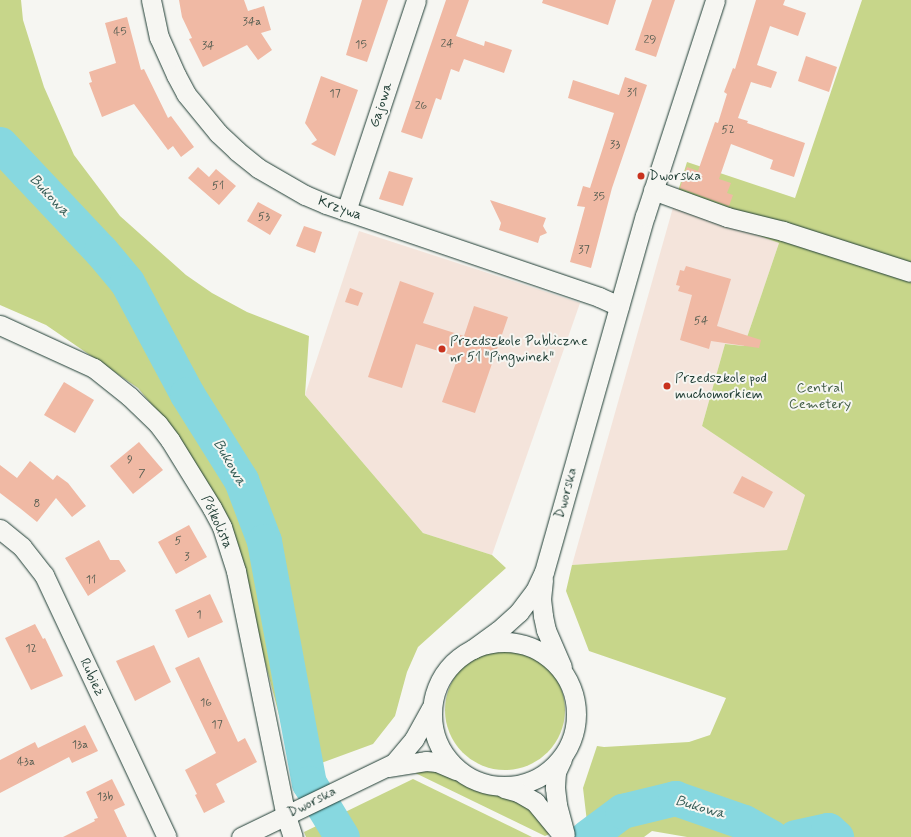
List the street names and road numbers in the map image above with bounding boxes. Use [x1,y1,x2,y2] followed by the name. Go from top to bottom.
[366,80,396,130] street label: Gajowa
[316,192,364,224] street label: Krzywa
[551,466,581,520] street label: Dworska
[197,493,237,551] street label: Półkolista
[76,655,108,699] street label: Rubież
[285,783,339,821] street label: Dworska

